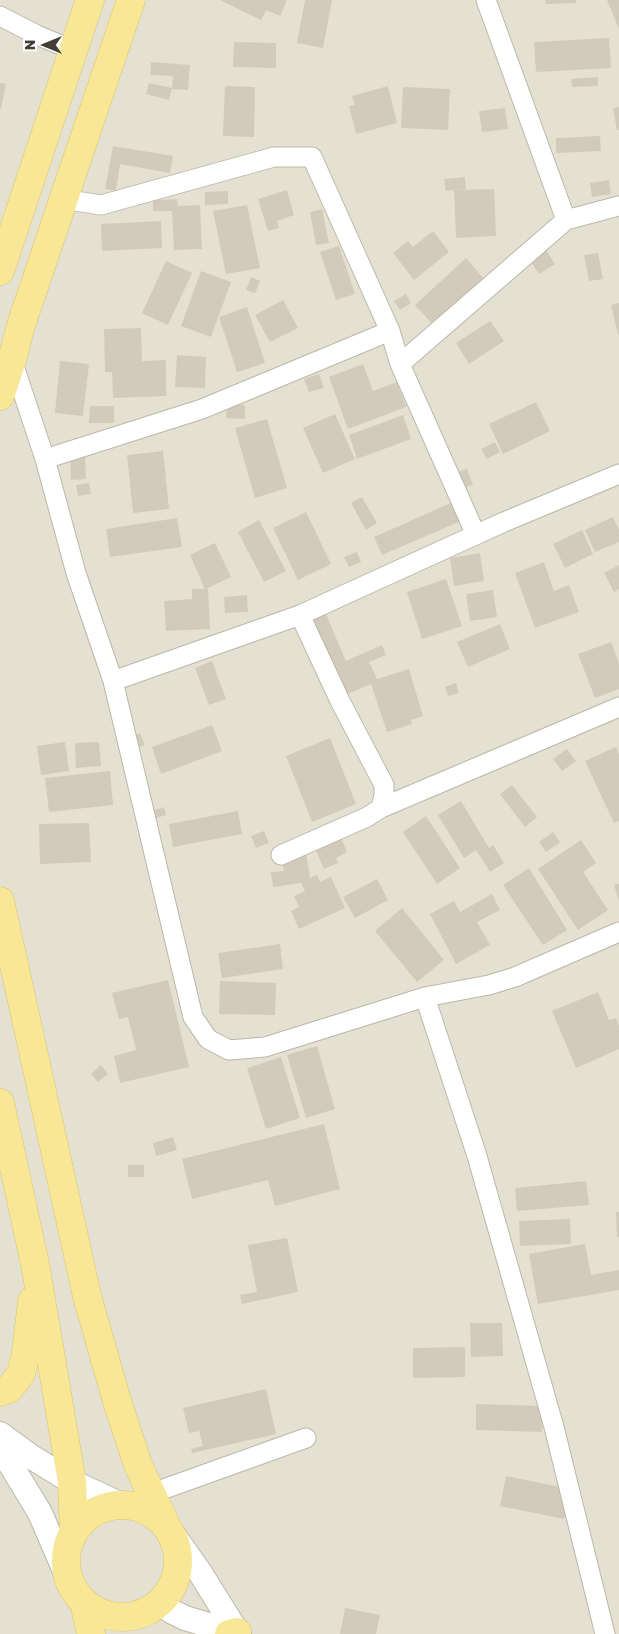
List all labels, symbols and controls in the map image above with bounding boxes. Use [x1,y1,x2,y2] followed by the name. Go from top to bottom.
[20,20,70,70] north arrow
[21,40,38,50] text: N

